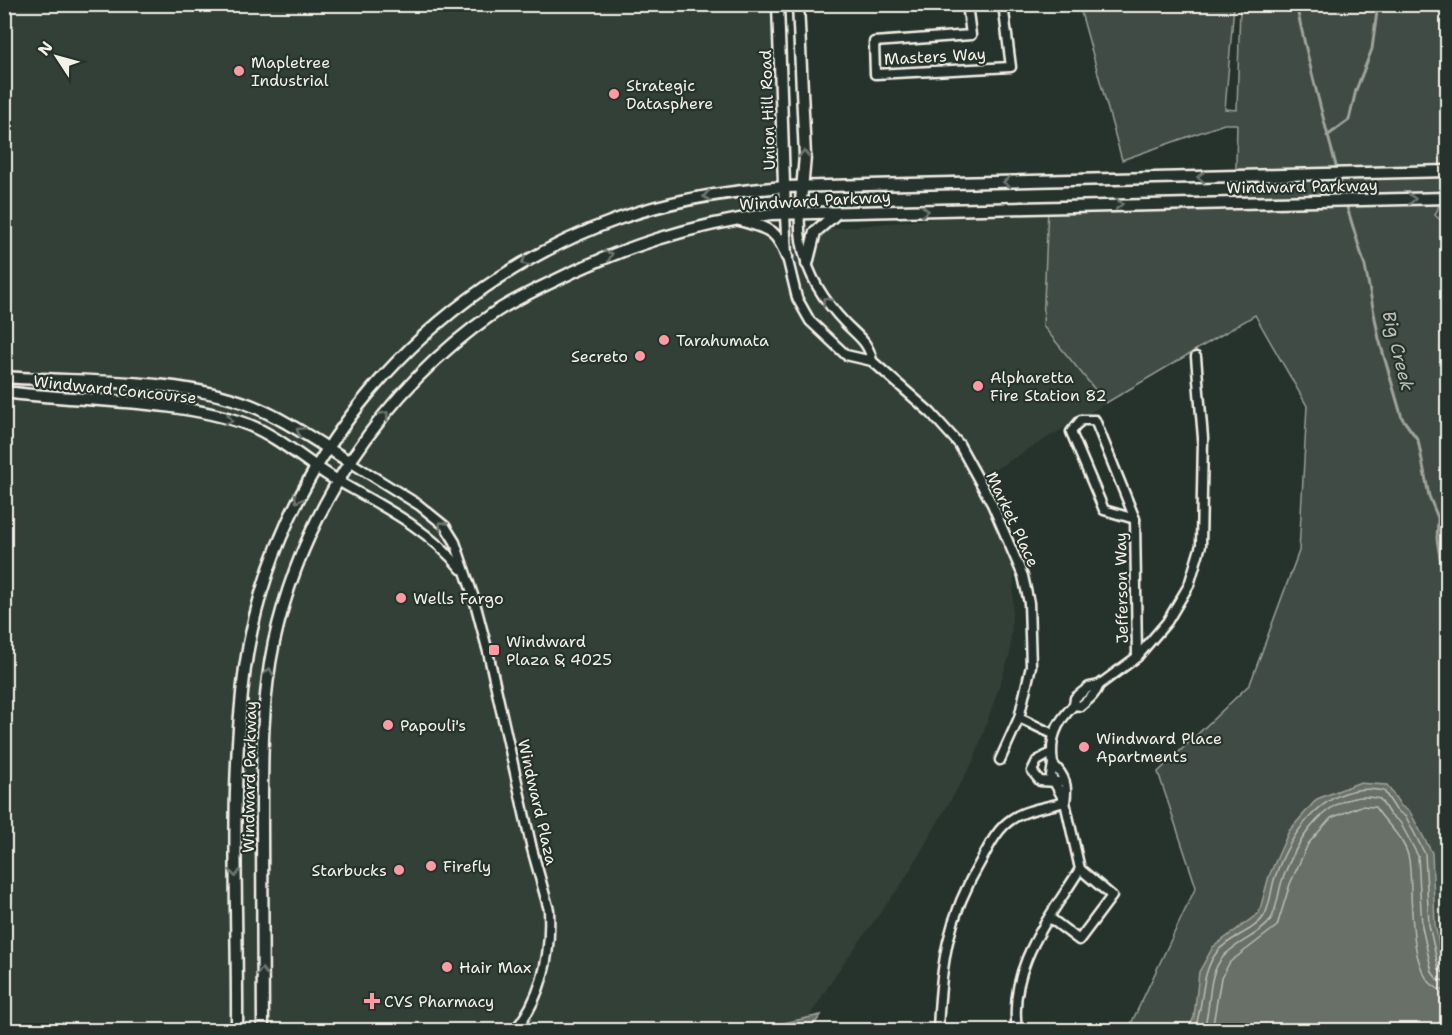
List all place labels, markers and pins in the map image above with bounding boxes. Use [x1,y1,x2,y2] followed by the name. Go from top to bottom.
[251,52,330,91] place label: Mapletree Industrial
[232,64,246,78] marker: Mapletree Industrial
[626,75,713,114] place label: Strategic Datasphere
[607,87,621,101] marker: Strategic Datasphere
[676,330,769,351] place label: Tarahumata
[657,333,671,347] marker: Tarahumata
[571,346,628,367] place label: Secreto
[633,349,647,363] marker: Secreto
[990,367,1107,406] place label: Alpharetta Fire Station 82
[971,379,985,393] marker: Alpharetta Fire Station 82
[413,588,504,609] place label: Wells Fargo
[394,591,408,605] marker: Wells Fargo
[506,631,612,670] place label: Windward Plaza & 4025
[487,643,501,657] marker: Windward Plaza & 4025
[400,715,466,736] place label: Papouli's
[381,718,395,732] marker: Papouli's
[1096,728,1222,767] place label: Windward Place Apartments
[1077,740,1091,754] marker: Windward Place Apartments
[443,856,491,877] place label: Firefly
[424,859,438,873] marker: Firefly
[312,860,387,881] place label: Starbucks
[392,863,406,877] marker: Starbucks
[459,957,531,978] place label: Hair Max
[440,960,454,974] marker: Hair Max
[384,991,494,1012] place label: CVS Pharmacy
[365,994,379,1008] marker: CVS Pharmacy

